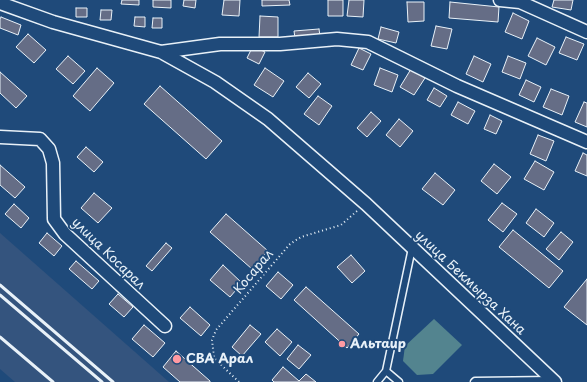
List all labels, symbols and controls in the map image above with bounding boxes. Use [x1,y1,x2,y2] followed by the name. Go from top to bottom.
[68,215,148,293] street label: улица Косарал
[411,228,529,338] street label: улица Бекмырза Хана
[231,247,277,297] street label: Косарал
[350,336,406,352] place label: Альтаир
[337,339,347,349] marker: Альтаир
[186,351,253,367] place label: СВА Арал
[171,353,183,365] marker: СВА Арал

